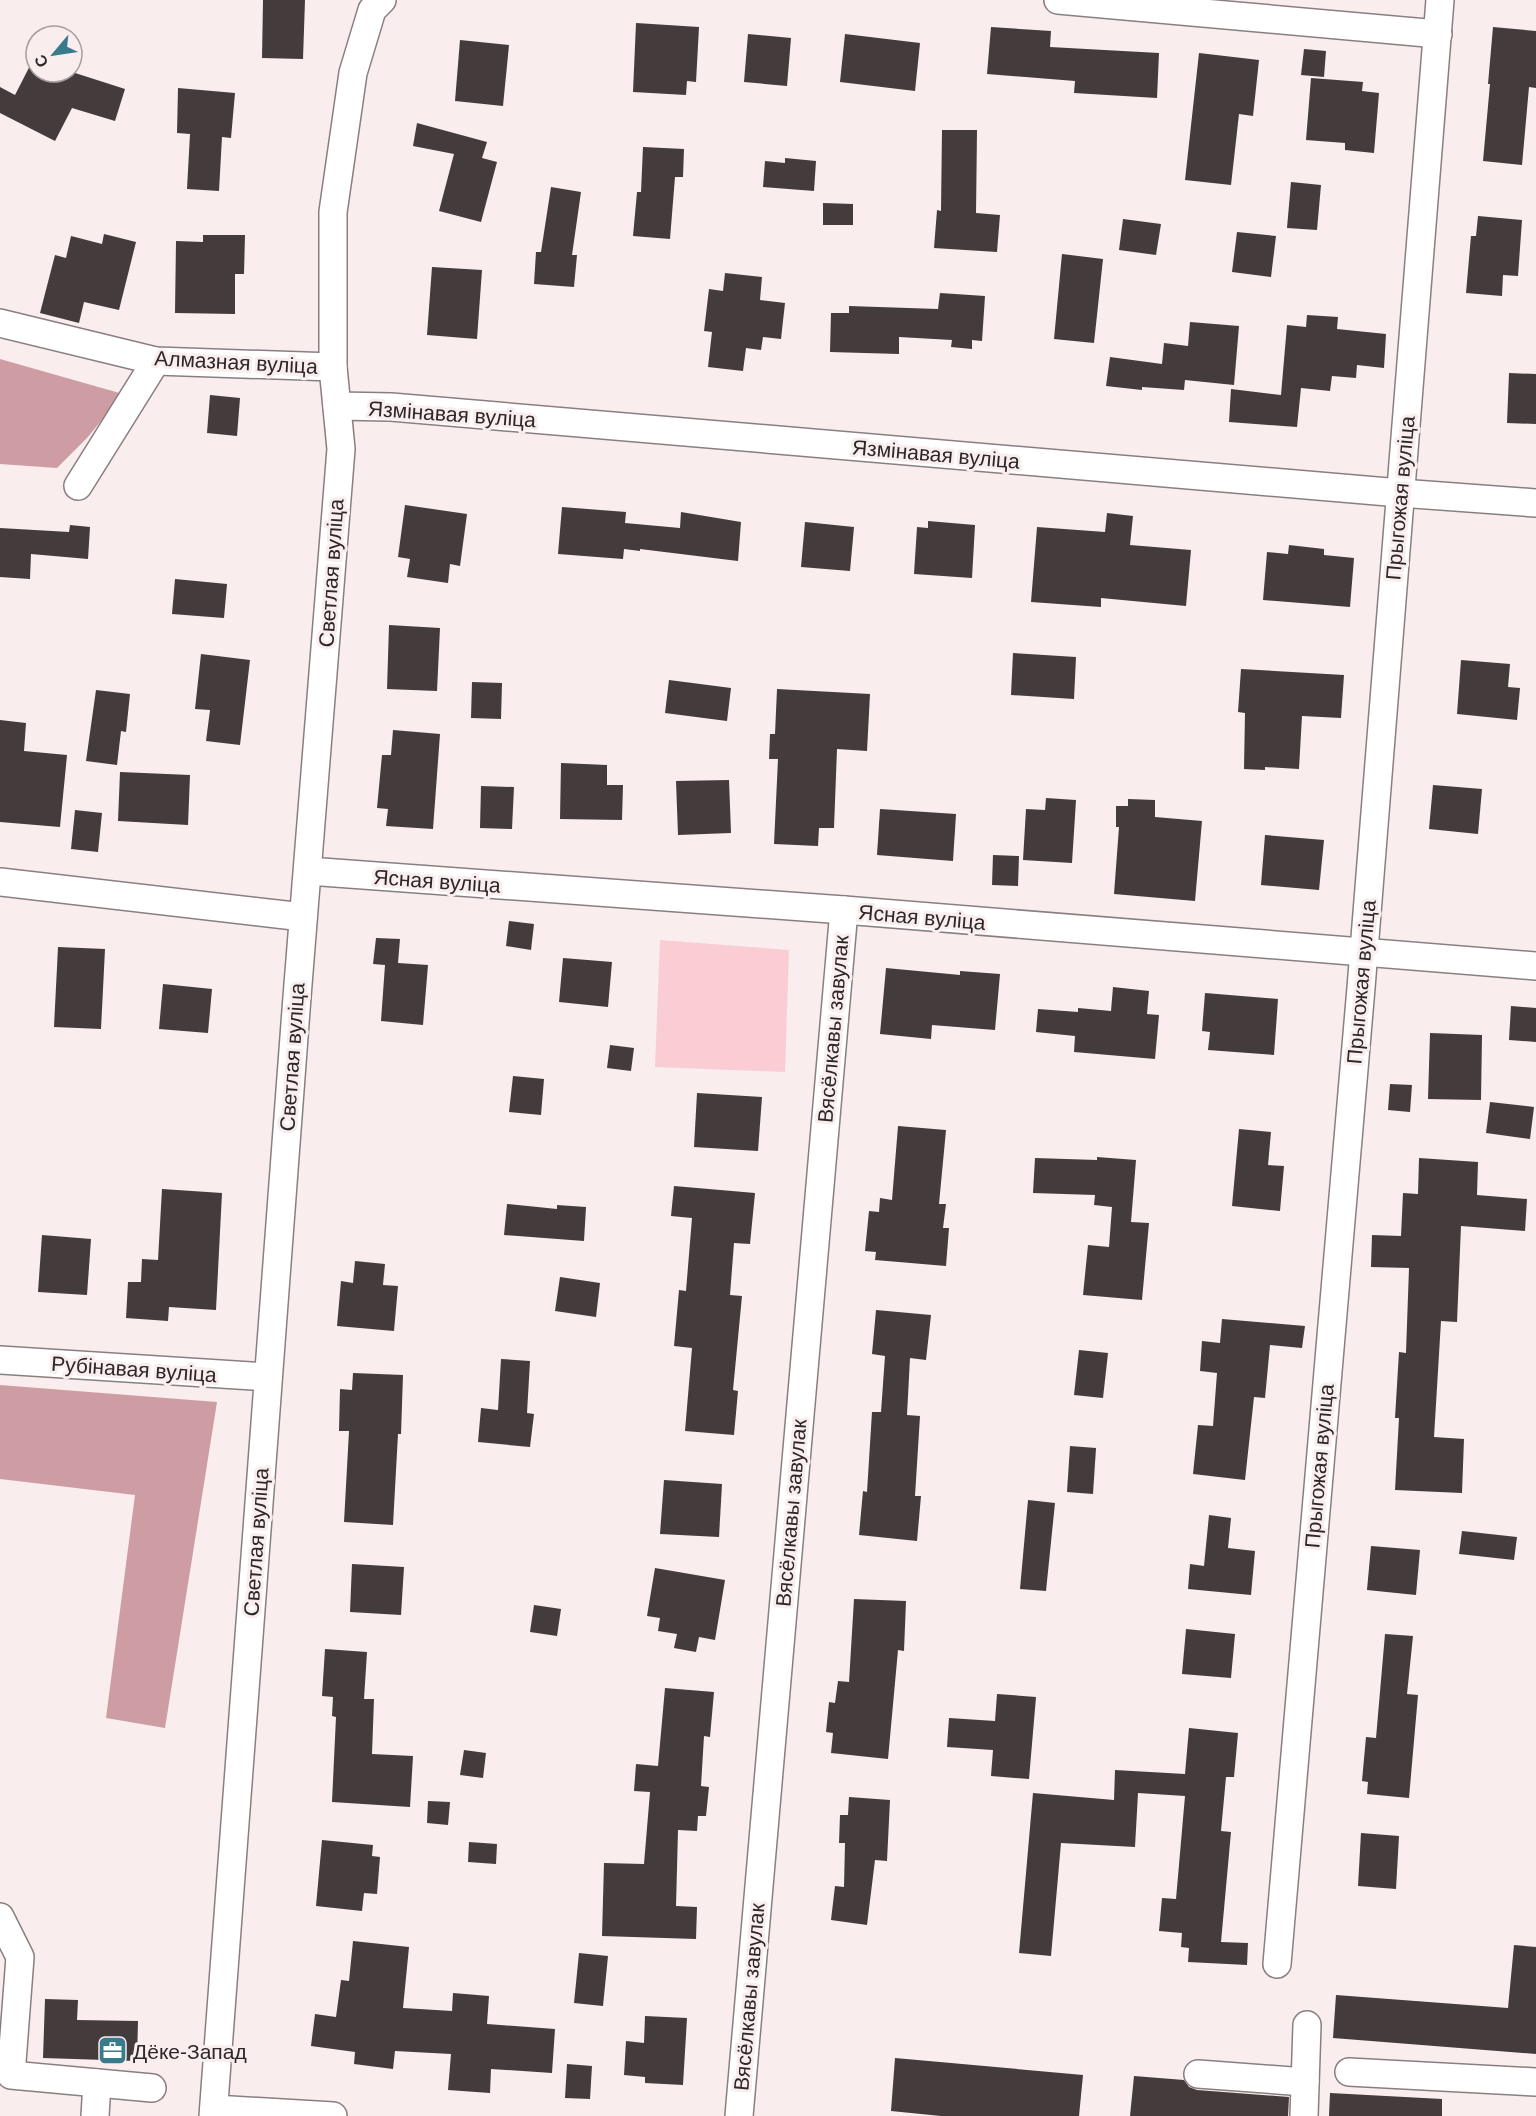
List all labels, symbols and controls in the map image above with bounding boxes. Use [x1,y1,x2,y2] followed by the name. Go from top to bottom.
[24,24,84,84] north arrow
[31,51,52,70] text: С
[154,346,319,378] street label: Алмазная вуліца
[367,397,537,431] street label: Язмінавая вуліца
[1381,415,1419,581] street label: Прыгожая вуліца
[851,435,1021,473] street label: Язмінавая вуліца
[314,498,348,648] street label: Светлая вуліца
[373,865,502,897] street label: Ясная вуліца
[1342,899,1380,1065] street label: Прыгожая вуліца
[857,900,987,934] street label: Ясная вуліца
[813,933,853,1124] street label: Вясёлкавы завулак
[275,982,309,1132] street label: Светлая вуліца
[50,1352,218,1386] street label: Рубінавая вуліца
[1300,1383,1338,1549] street label: Прыгожая вуліца
[771,1417,811,1608] street label: Вясёлкавы завулак
[239,1467,273,1617] street label: Светлая вуліца
[729,1901,769,2092] street label: Вясёлкавы завулак
[96,2035,128,2067] office icon: Дёке-Запад
[133,2040,247,2063] place label: Дёке-Запад

